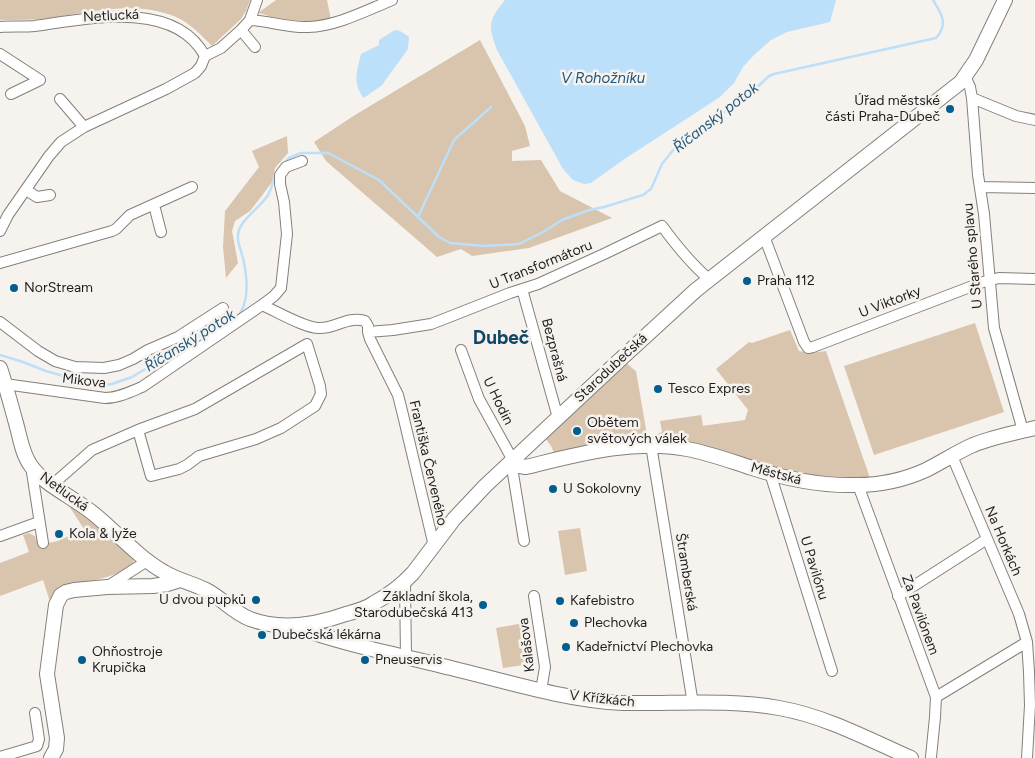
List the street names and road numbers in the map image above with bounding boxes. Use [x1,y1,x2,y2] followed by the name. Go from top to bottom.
[83,6,139,26] street label: Netlucká
[960,202,986,310] street label: U Starého splavu
[487,237,595,293] street label: U Transformátoru
[856,282,924,322] street label: U Viktorky
[538,317,570,383] street label: Bezprašná
[571,330,651,406] street label: Starodubečská
[61,370,107,392] street label: Mikova
[479,374,517,428] street label: U Hodin
[405,399,451,527] street label: Františka Červeného
[749,459,803,489] street label: Městská
[36,469,92,515] street label: Netlucká
[981,504,1025,578] street label: Na Horkách
[672,532,700,612] street label: Štramberská
[796,534,832,602] street label: U Pavilónu
[898,573,942,657] street label: Za Pavilónem
[515,617,539,673] street label: Kalašova
[568,687,636,711] street label: V Křížkách

